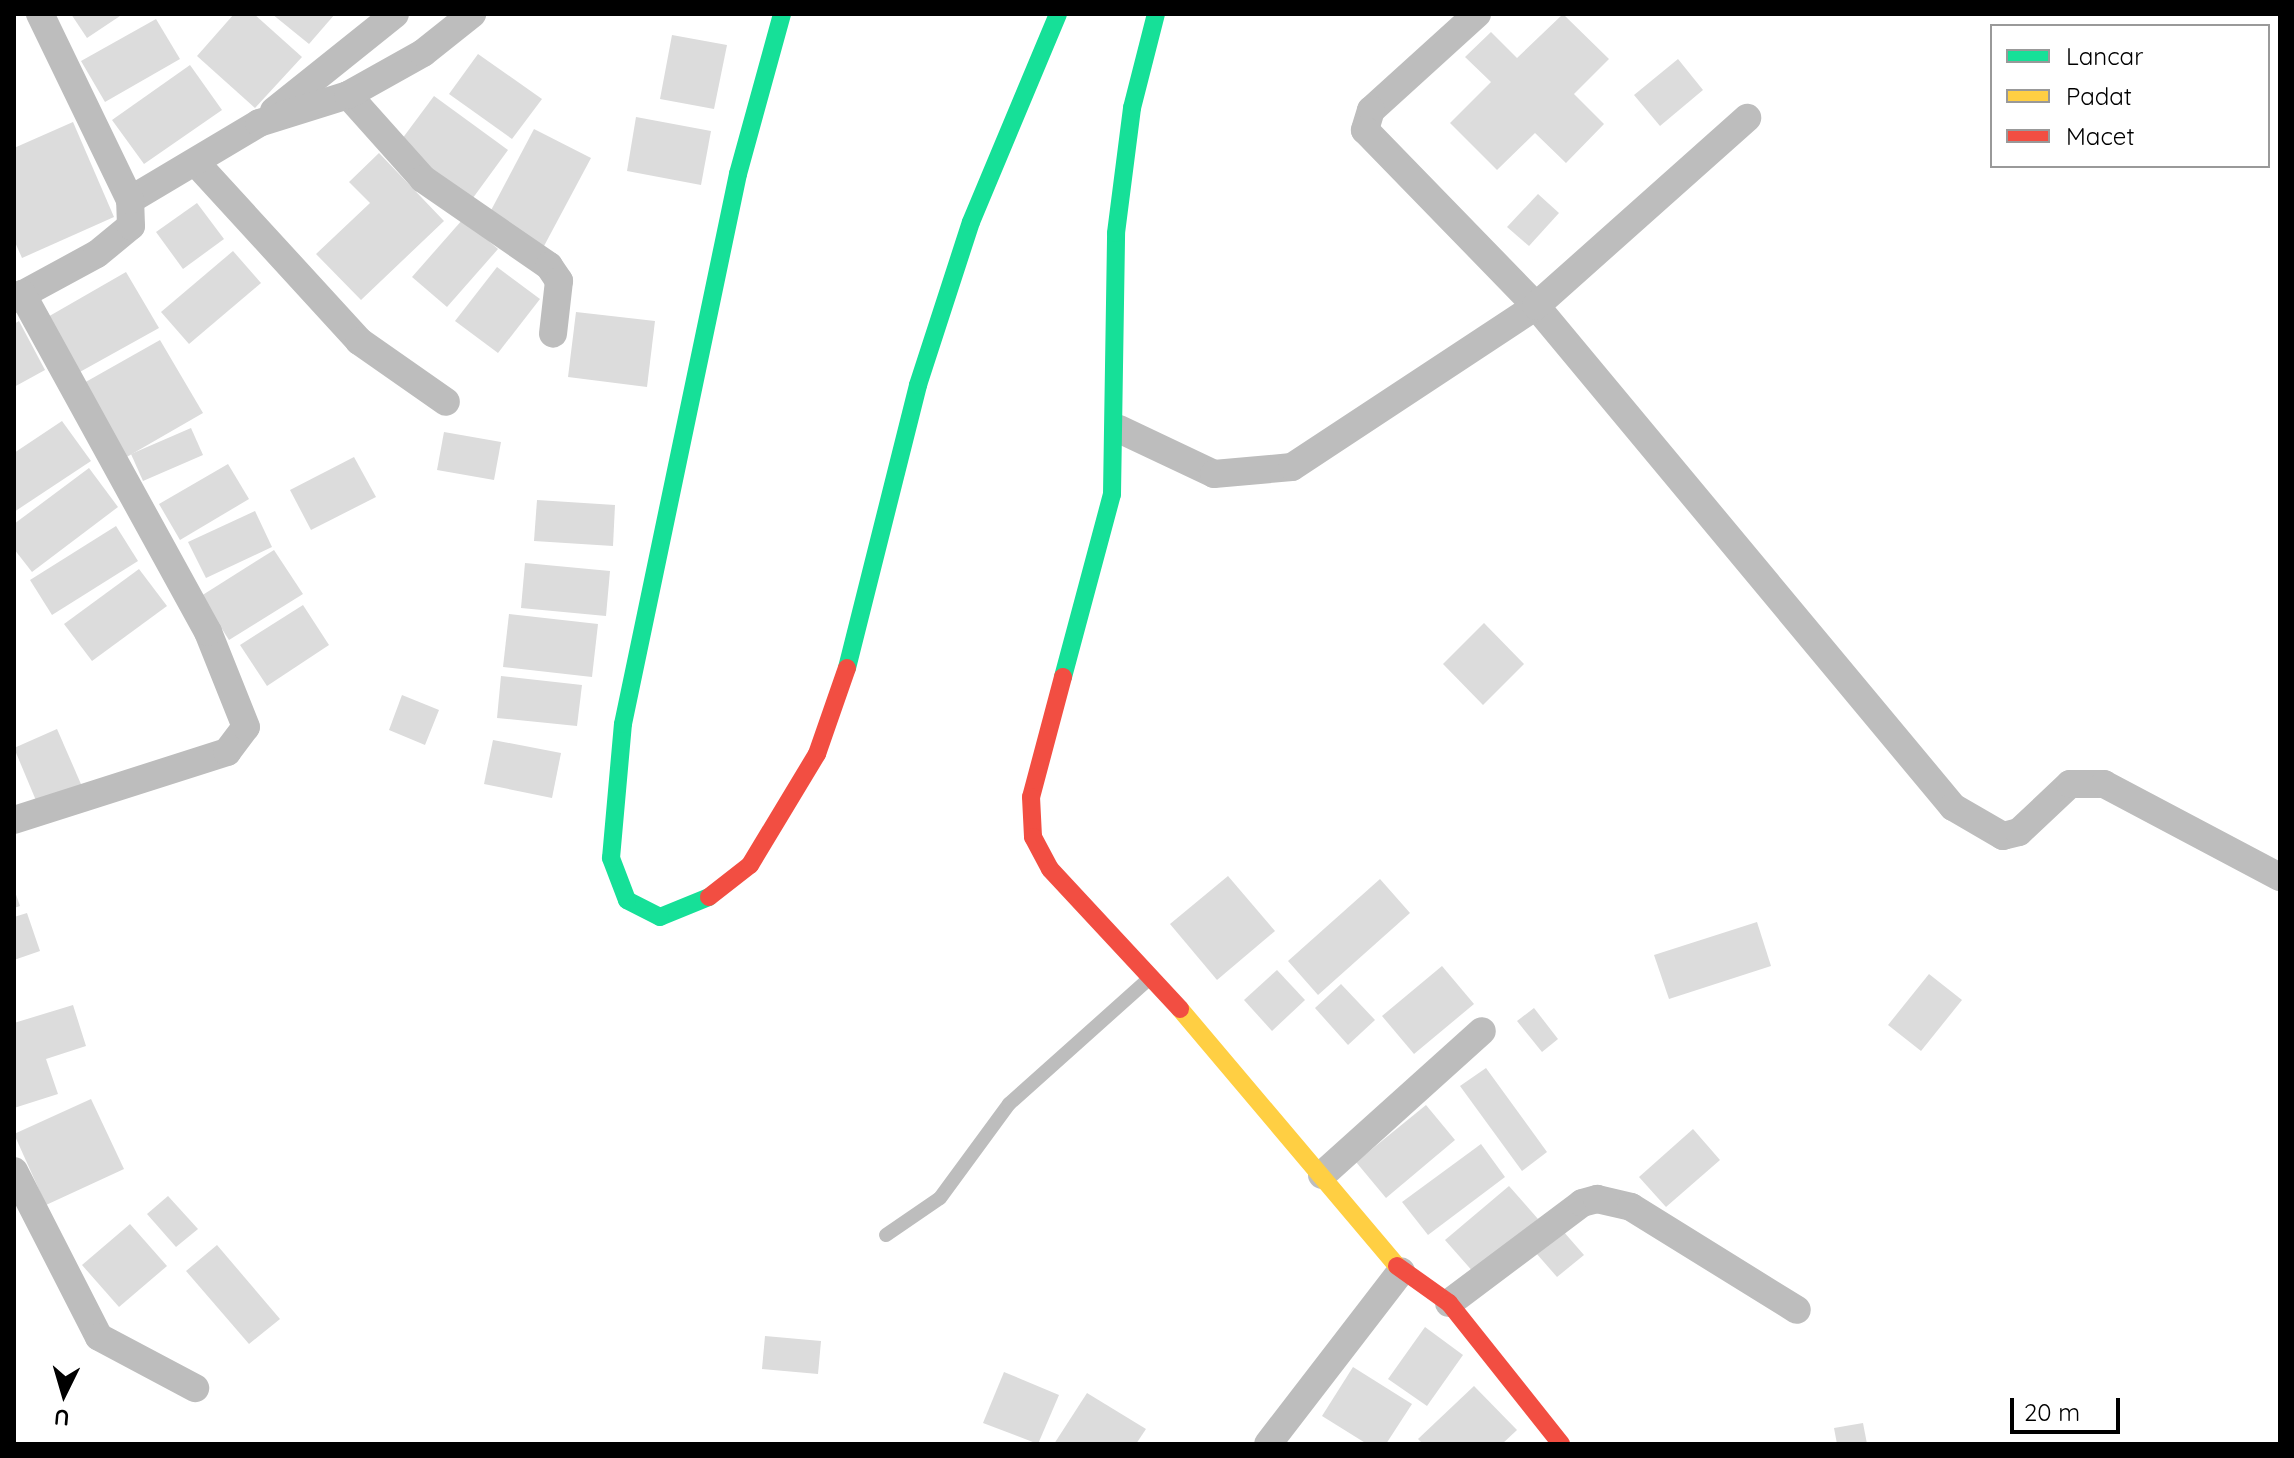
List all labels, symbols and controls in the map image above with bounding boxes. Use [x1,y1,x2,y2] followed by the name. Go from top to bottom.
[1990,24,2270,168] legend
[2066,41,2143,71] text: Lancar
[2066,81,2132,111] text: Padat
[2066,121,2135,151] text: Macet
[24,1354,104,1434] north arrow
[2014,1382,2124,1432] scale bar
[2024,1397,2080,1427] text: 20 m
[53,1403,71,1433] text: U

